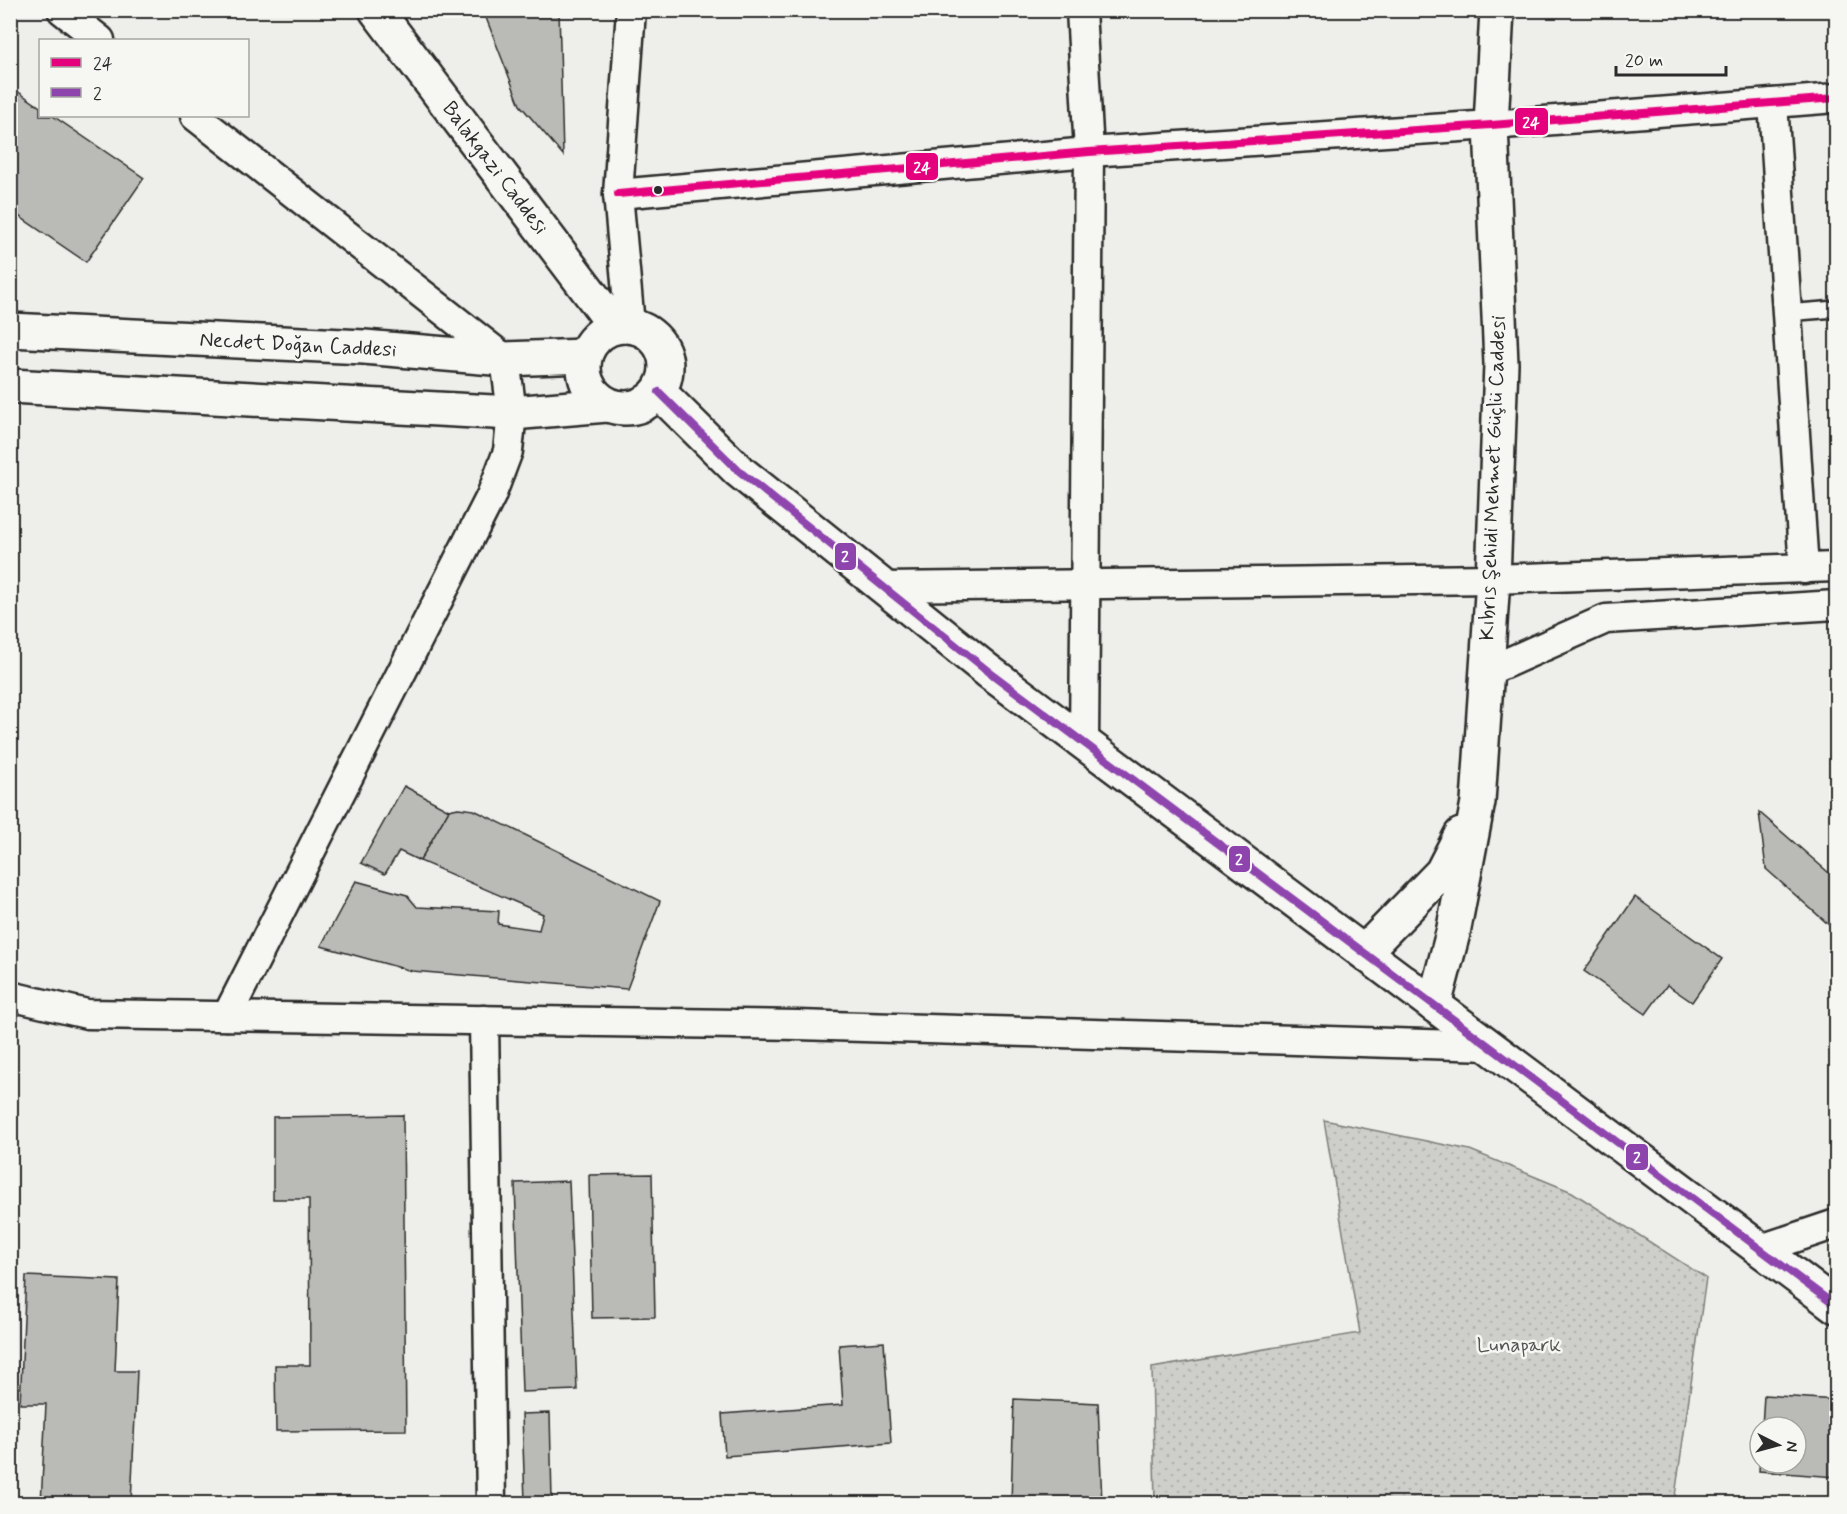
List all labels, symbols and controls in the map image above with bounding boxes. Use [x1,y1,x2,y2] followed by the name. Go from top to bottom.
[39,39,249,117] legend
[1616,39,1726,77] scale bar
[1625,49,1663,73] text: 20 m
[93,52,113,76] text: 24
[93,82,102,106] text: 2
[436,96,555,241] street label: Balakgazi Caddesi
[1514,107,1549,136] line badge: 24
[1522,113,1540,134] text: 24
[905,152,939,181] line badge: 24
[913,158,931,179] text: 24
[652,184,664,196] unlabelled marker
[1473,315,1513,641] street label: Kıbrıs Şehidi Mehmet Güçlü Caddesi
[199,326,398,364] street label: Necdet Doğan Caddesi
[834,542,857,571] line badge: 2
[841,547,849,568] text: 2
[1228,845,1251,873] line badge: 2
[1235,850,1243,871] text: 2
[1625,1143,1649,1171] line badge: 2
[1633,1148,1641,1169] text: 2
[1477,1331,1561,1359] park label: Lunapark
[1748,1415,1808,1475] north arrow
[1780,1440,1802,1453] text: N

